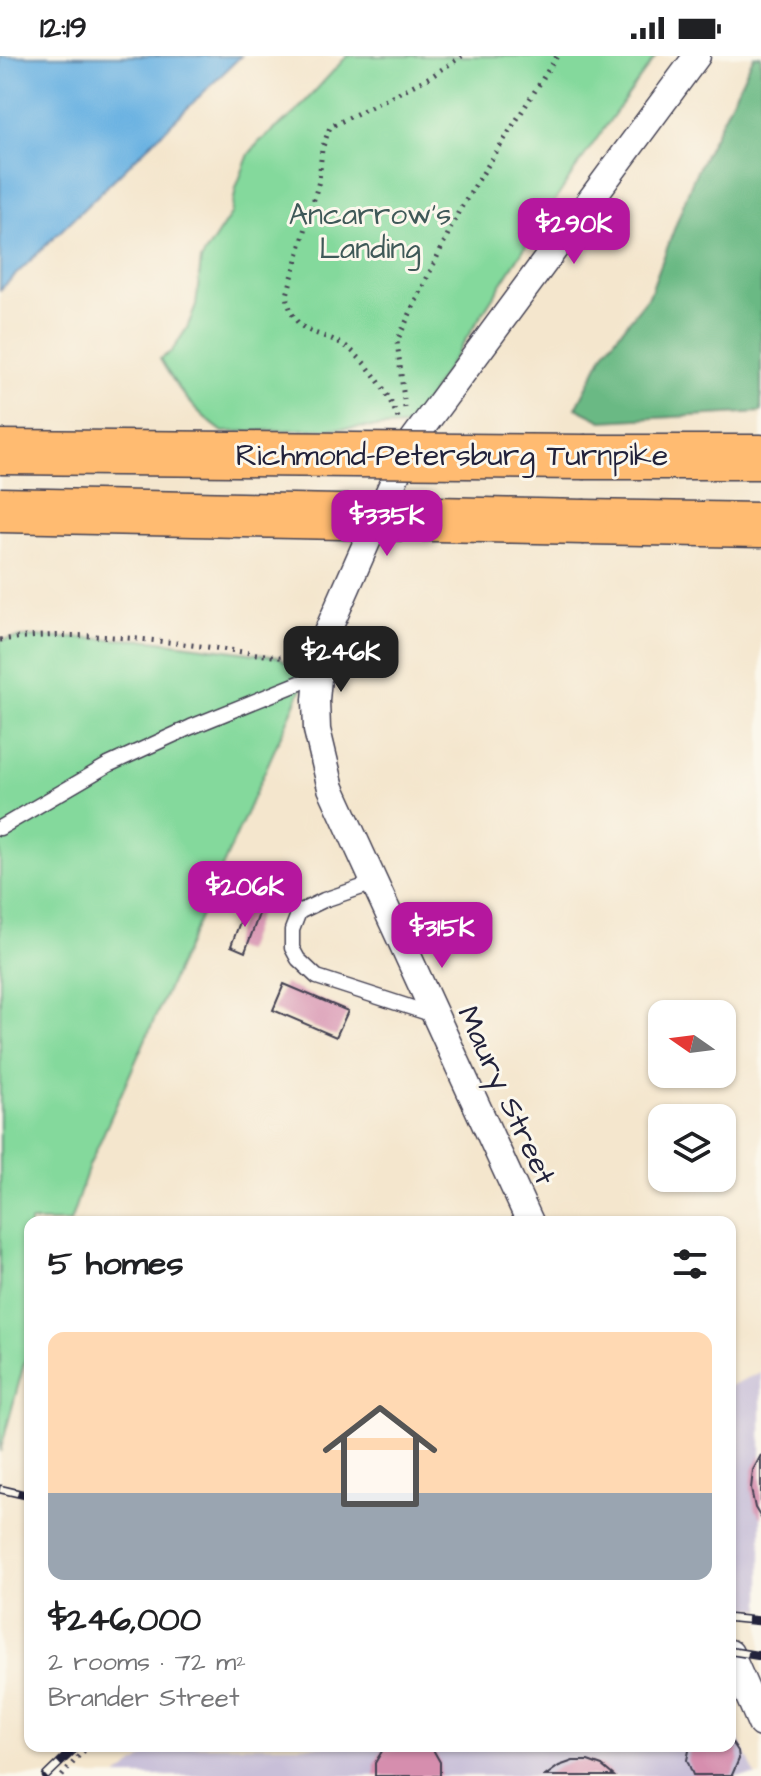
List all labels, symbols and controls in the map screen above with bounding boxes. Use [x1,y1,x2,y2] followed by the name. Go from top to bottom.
[40,7,87,49] text: 12:19
[289,194,451,271] park label: Ancarrow's Landing
[518,198,630,266] pin: $290K
[536,206,612,242] text: $290K
[236,435,668,478] street label: Richmond-Petersburg Turnpike
[331,490,443,558] pin: $335K
[349,498,425,534] text: $335K
[285,626,397,694] pin: $246K
[301,634,381,670] text: $246K
[189,861,301,929] pin: $206K
[206,869,284,905] text: $206K
[386,902,498,970] pin: $315K
[409,910,475,946] text: $315K
[445,999,566,1192] street label: Maury Street
[648,1000,736,1088] north arrow
[648,1000,736,1192] map controls
[648,1104,736,1192] button: layers
[48,1240,184,1288] text: 5 homes
[668,1242,712,1286] icon: filters
[308,1384,452,1528] icon: home
[48,1596,201,1644] text: $246,000
[48,1644,246,1680] text: 2 rooms · 72 m²
[48,1680,239,1716] text: Brander Street

